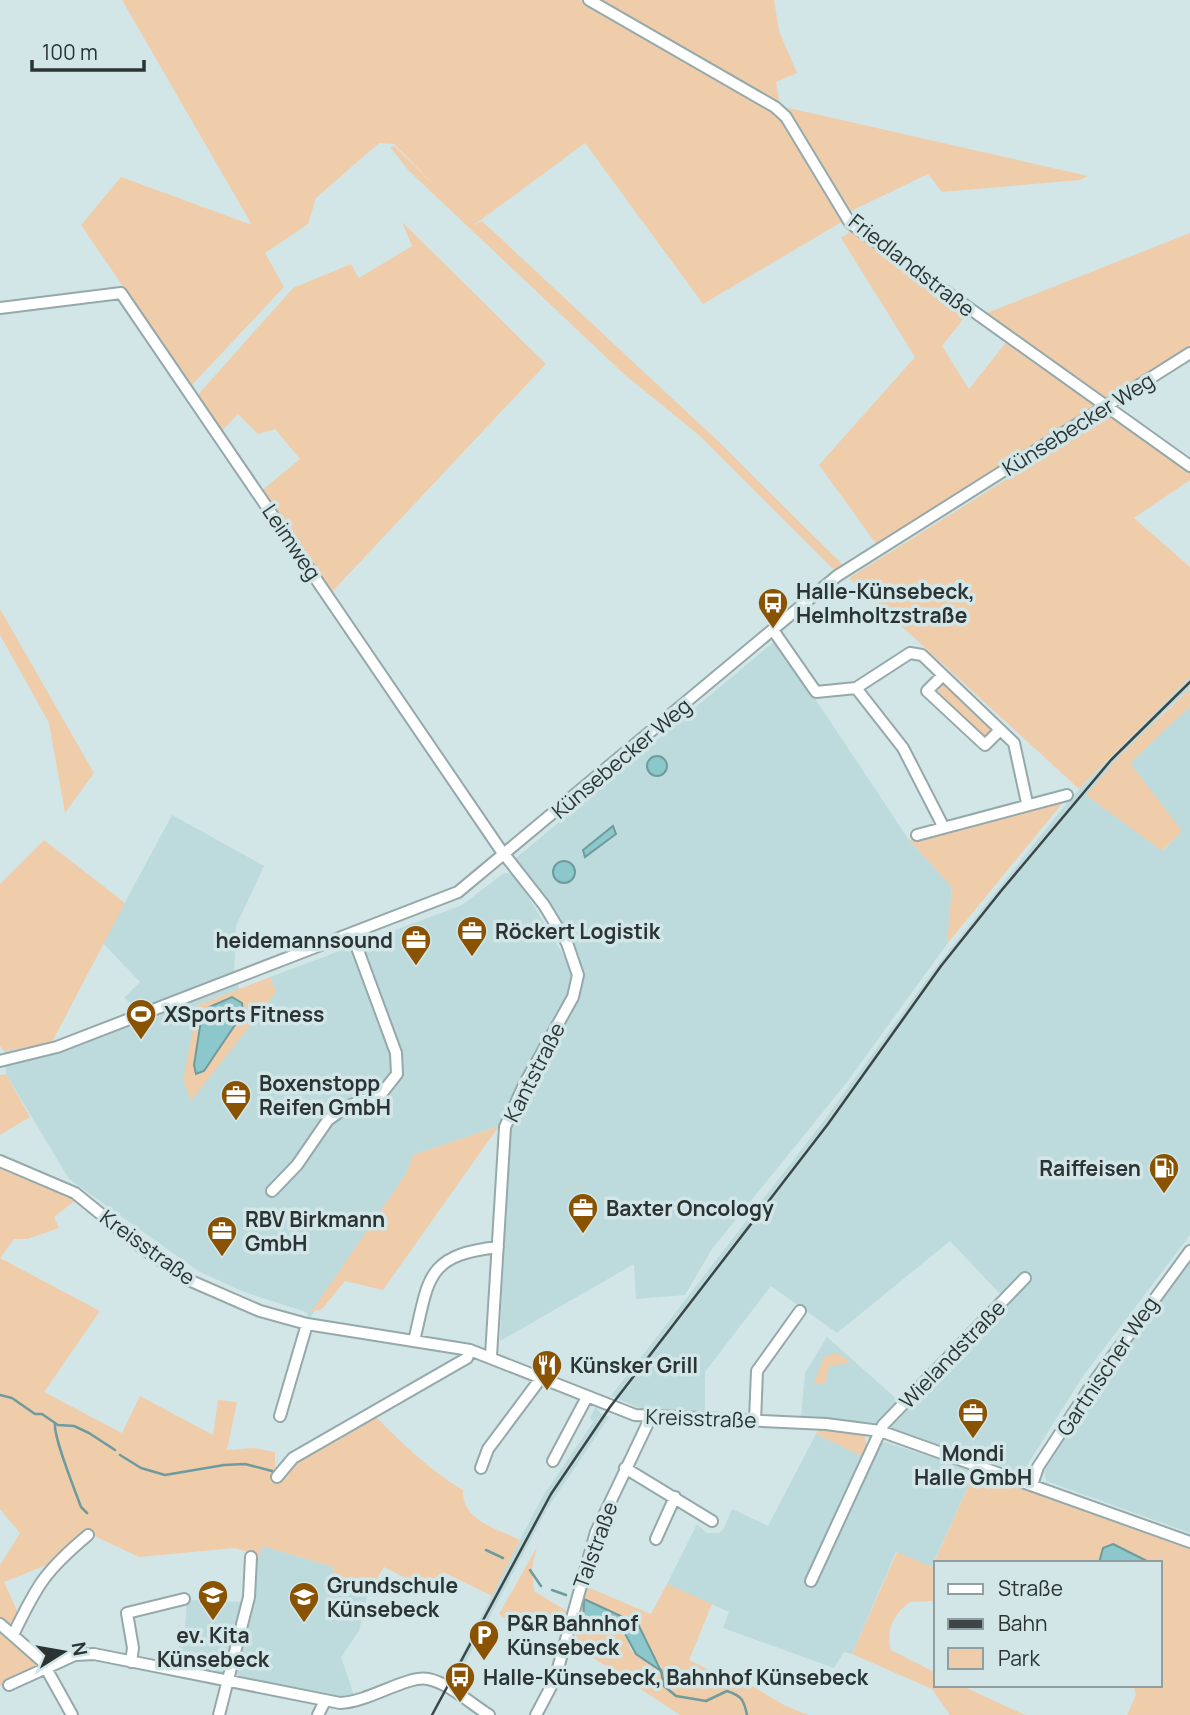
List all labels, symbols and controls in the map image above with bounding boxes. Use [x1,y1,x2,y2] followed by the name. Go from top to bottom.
[32,28,144,72] scale bar
[42,38,98,66] text: 100 m
[843,207,981,323] street label: Friedlandstraße
[997,366,1159,482] street label: Künsebecker Weg
[256,498,328,586] street label: Leimweg
[796,577,975,629] place label: Halle-Künsebeck, Helmholtzstraße
[756,586,790,630] bus stop icon: Halle-Künsebeck, Helmholtzstraße
[545,691,697,825] street label: Künsebecker Weg
[455,914,489,958] office icon: Röckert Logistik
[495,917,661,945] place label: Röckert Logistik
[399,923,433,967] office icon: heidemannsound
[215,926,393,954] place label: heidemannsound
[124,997,158,1041] sports icon: XSports Fitness
[164,1000,324,1028] place label: XSports Fitness
[497,1017,571,1127] street label: Kantstraße
[259,1069,391,1121] place label: Boxenstopp Reifen GmbH
[219,1078,253,1122] office icon: Boxenstopp Reifen GmbH
[1147,1151,1181,1195] fuel station icon: Raiffeisen
[1039,1154,1141,1182] place label: Raiffeisen
[566,1191,600,1235] office icon: Baxter Oncology
[606,1194,774,1222] place label: Baxter Oncology
[95,1203,201,1291] street label: Kreisstraße
[245,1205,385,1257] place label: RBV Birkmann GmbH
[205,1214,239,1258] office icon: RBV Birkmann GmbH
[1050,1291,1164,1441] street label: Gartnischer Weg
[893,1294,1011,1414] street label: Wielandstraße
[530,1348,564,1392] restaurant icon: Künsker Grill
[570,1351,698,1379] place label: Künsker Grill
[956,1396,990,1440] office icon: Mondi Halle GmbH
[645,1402,757,1434] street label: Kreisstraße
[914,1439,1032,1491] place label: Mondi Halle GmbH
[566,1498,624,1592] street label: Talstraße
[934,1561,1162,1687] legend
[327,1571,458,1623] place label: Grundschule Künsebeck
[998,1574,1063,1602] text: Straße
[196,1578,230,1622] school or university icon: ev. Kita Künsebeck
[287,1580,321,1624] school or university icon: Grundschule Künsebeck
[507,1609,638,1661] place label: P&R Bahnhof Künsebeck
[998,1609,1048,1637] text: Bahn
[28,1617,98,1687] north arrow
[467,1618,501,1662] parking icon: P&R Bahnhof Künsebeck
[157,1621,270,1673] place label: ev. Kita Künsebeck
[66,1640,94,1658] text: N
[998,1644,1040,1672] text: Park
[443,1660,477,1704] bus stop icon: Halle-Künsebeck, Bahnhof Künsebeck
[483,1663,869,1691] place label: Halle-Künsebeck, Bahnhof Künsebeck

